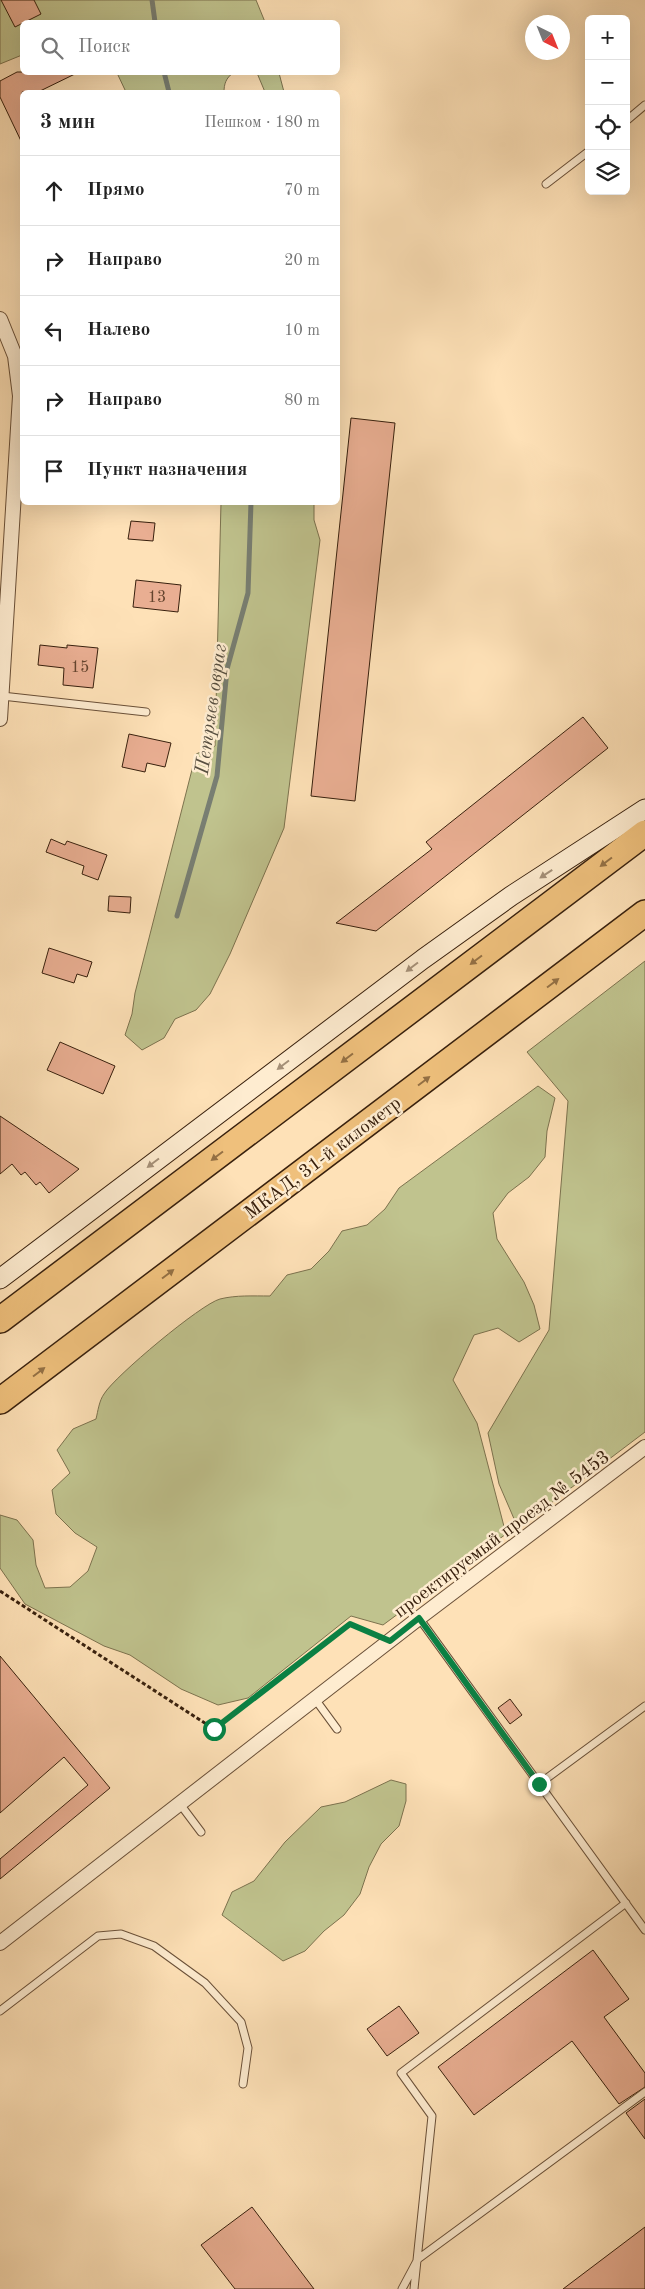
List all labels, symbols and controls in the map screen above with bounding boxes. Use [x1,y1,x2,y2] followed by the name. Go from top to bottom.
[525,15,570,60] north arrow
[585,15,630,195] map controls
[585,15,630,60] button: +
[20,20,340,75] search box
[38,34,66,62] icon: search
[78,38,130,57] text: Поиск
[585,60,630,105] button: −
[585,105,630,150] button: locate
[40,112,95,133] text: 3 мин
[204,115,320,131] text: Пешком · 180 m
[585,150,630,195] button: layers
[40,177,68,205] icon: ahead
[87,181,145,200] text: Прямо
[284,183,320,199] text: 70 m
[40,247,68,275] icon: right
[87,251,162,270] text: Направо
[284,253,320,269] text: 20 m
[40,317,68,345] icon: left
[87,321,150,340] text: Налево
[284,323,320,339] text: 10 m
[40,387,68,415] icon: right
[87,391,162,410] text: Направо
[284,393,320,409] text: 80 m
[40,457,68,485] icon: arrive
[87,461,247,480] text: Пункт назначения
[148,590,166,606] house number: 13
[193,643,231,777] water label: Петряев овраг
[71,660,89,676] house number: 15
[600,857,613,868] one-way arrow
[539,869,552,879] one-way arrow
[470,955,483,966] one-way arrow
[405,962,419,972] one-way arrow
[546,977,559,988] one-way arrow
[341,1053,354,1064] one-way arrow
[276,1060,290,1070] one-way arrow
[417,1075,430,1086] one-way arrow
[242,1094,405,1224] street label: МКАД, 31-й километр
[211,1151,224,1162] one-way arrow
[146,1158,160,1168] one-way arrow
[161,1269,175,1279] one-way arrow
[32,1367,46,1377] one-way arrow
[391,1448,614,1622] street label: проектируемый проезд № 5453
[203,1718,226,1741] route start
[528,1773,551,1796] route end

